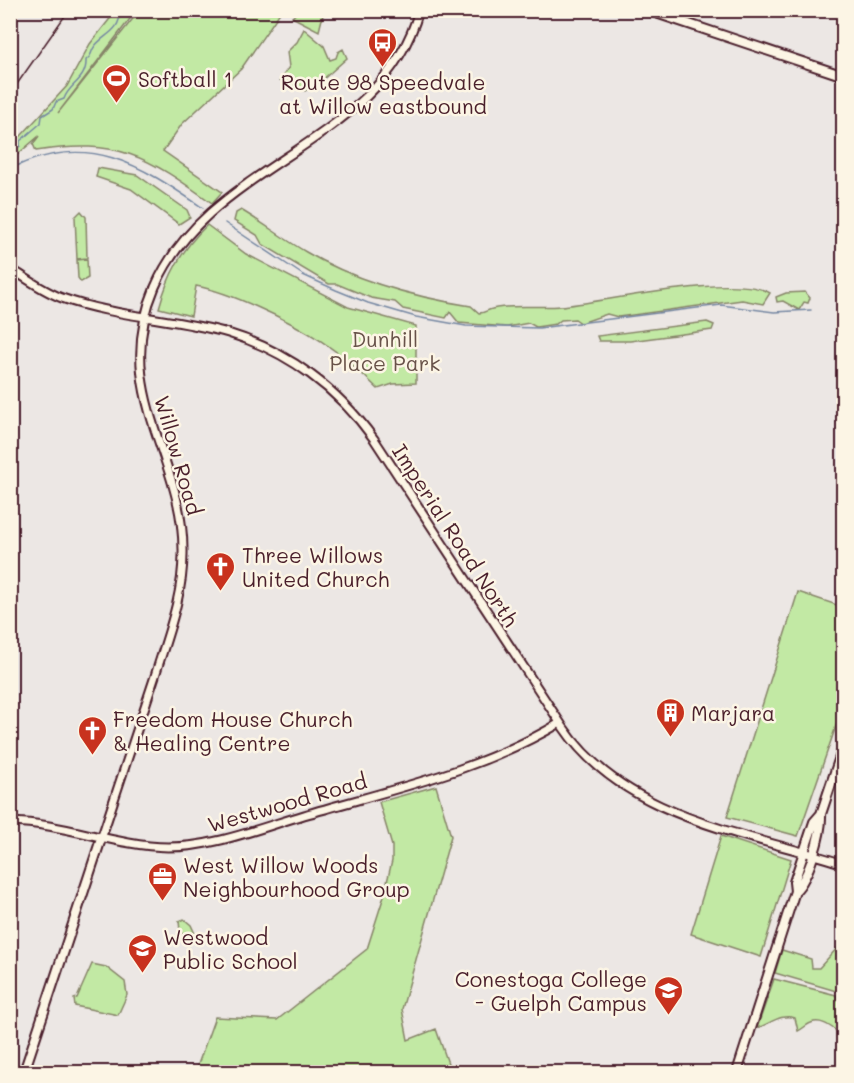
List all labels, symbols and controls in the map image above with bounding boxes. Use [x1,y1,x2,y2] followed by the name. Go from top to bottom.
[367,26,399,68] bus stop icon: Route 98 Speedvale at Willow eastbound
[101,62,133,104] sports icon: Softball 1
[138,65,233,92] place label: Softball 1
[279,68,487,119] place label: Route 98 Speedvale at Willow eastbound
[330,325,440,376] park label: Dunhill Place Park
[149,392,209,518] street label: Willow Road
[387,439,525,631] street label: Imperial Road North
[242,541,389,592] place label: Three Willows United Church
[205,550,237,592] church icon: Three Willows United Church
[654,696,686,738] building icon: Marjara
[691,699,775,726] place label: Marjara
[113,705,352,756] place label: Freedom House Church & Healing Centre
[76,714,108,756] church icon: Freedom House Church & Healing Centre
[204,766,370,838] street label: Westwood Road
[183,851,410,902] place label: West Willow Woods Neighbourhood Group
[146,860,178,902] office icon: West Willow Woods Neighbourhood Group
[163,923,298,974] place label: Westwood Public School
[126,932,158,974] school or university icon: Westwood Public School
[455,965,647,1016] place label: Conestoga College - Guelph Campus
[652,974,684,1016] school or university icon: Conestoga College - Guelph Campus

